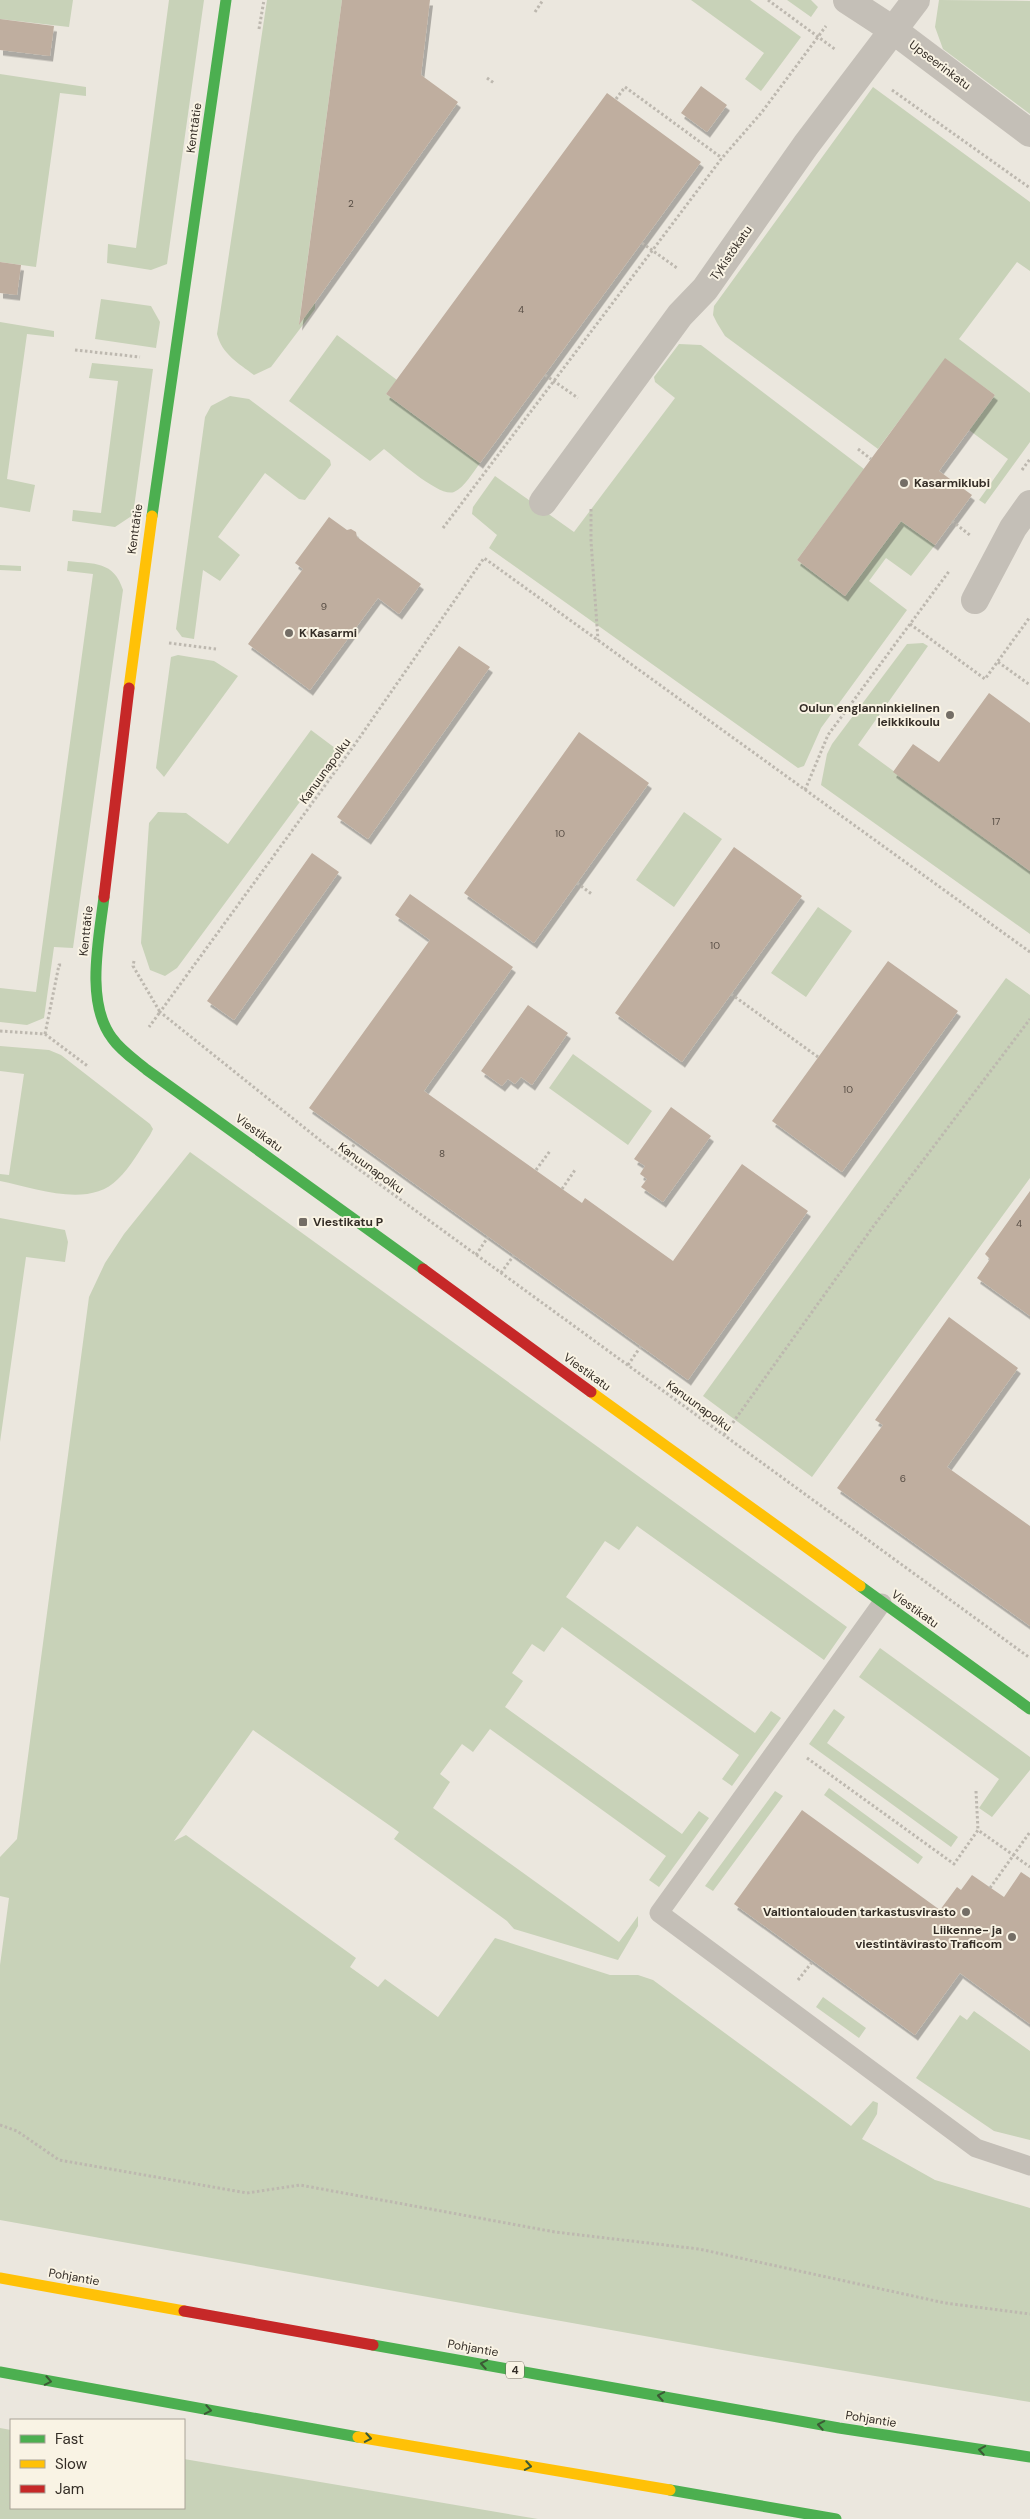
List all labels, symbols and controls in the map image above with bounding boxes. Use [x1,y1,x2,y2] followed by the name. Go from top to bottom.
[906,37,974,93] street label: Upseerinkatu
[183,102,205,154] street label: Kenttätie
[348,197,354,210] house number: 2
[706,222,756,283] street label: Tykistökatu
[518,303,524,316] house number: 4
[914,475,990,491] place label: Kasarmiklubi
[898,477,910,489] marker: Kasarmiklubi
[124,503,146,555] street label: Kenttätie
[321,600,327,613] house number: 9
[299,625,357,641] place label: K Kasarmi
[283,627,295,639] marker: K Kasarmi
[799,700,940,730] place label: Oulun englanninkielinen leikkikoulu
[944,709,956,721] marker: Oulun englanninkielinen leikkikoulu
[296,735,354,807] street label: Kanuunapolku
[992,815,1000,828] house number: 17
[555,827,565,840] house number: 10
[75,905,97,957] street label: Kenttätie
[710,939,720,952] house number: 10
[843,1083,853,1096] house number: 10
[232,1110,286,1156] street label: Viestikatu
[335,1139,407,1197] street label: Kanuunapolku
[439,1147,445,1160] house number: 8
[313,1214,383,1230] place label: Viestikatu P
[297,1216,309,1228] marker: Viestikatu P
[1016,1217,1022,1230] house number: 4
[560,1349,614,1395] street label: Viestikatu
[663,1377,735,1435] street label: Kanuunapolku
[900,1472,906,1485] house number: 6
[888,1586,942,1632] street label: Viestikatu
[763,1904,956,1920] place label: Valtiontalouden tarkastusvirasto
[960,1906,972,1918] marker: Valtiontalouden tarkastusvirasto
[855,1922,1002,1952] place label: Liikenne- ja viestintävirasto Traficom
[1006,1931,1018,1943] marker: Liikenne- ja viestintävirasto Traficom
[47,2265,101,2289] street label: Pohjantie
[446,2336,500,2360] street label: Pohjantie
[480,2360,489,2370] one-way arrow
[506,2362,524,2378] road number: 4
[44,2375,52,2385] one-way arrow
[657,2391,666,2401] one-way arrow
[203,2405,212,2415] one-way arrow
[844,2407,898,2431] street label: Pohjantie
[10,2419,185,2509] legend
[817,2420,826,2430] one-way arrow
[55,2429,84,2449] text: Fast
[363,2433,372,2443] one-way arrow
[977,2445,986,2455] one-way arrow
[55,2454,88,2474] text: Slow
[524,2460,532,2470] one-way arrow
[55,2479,84,2499] text: Jam

